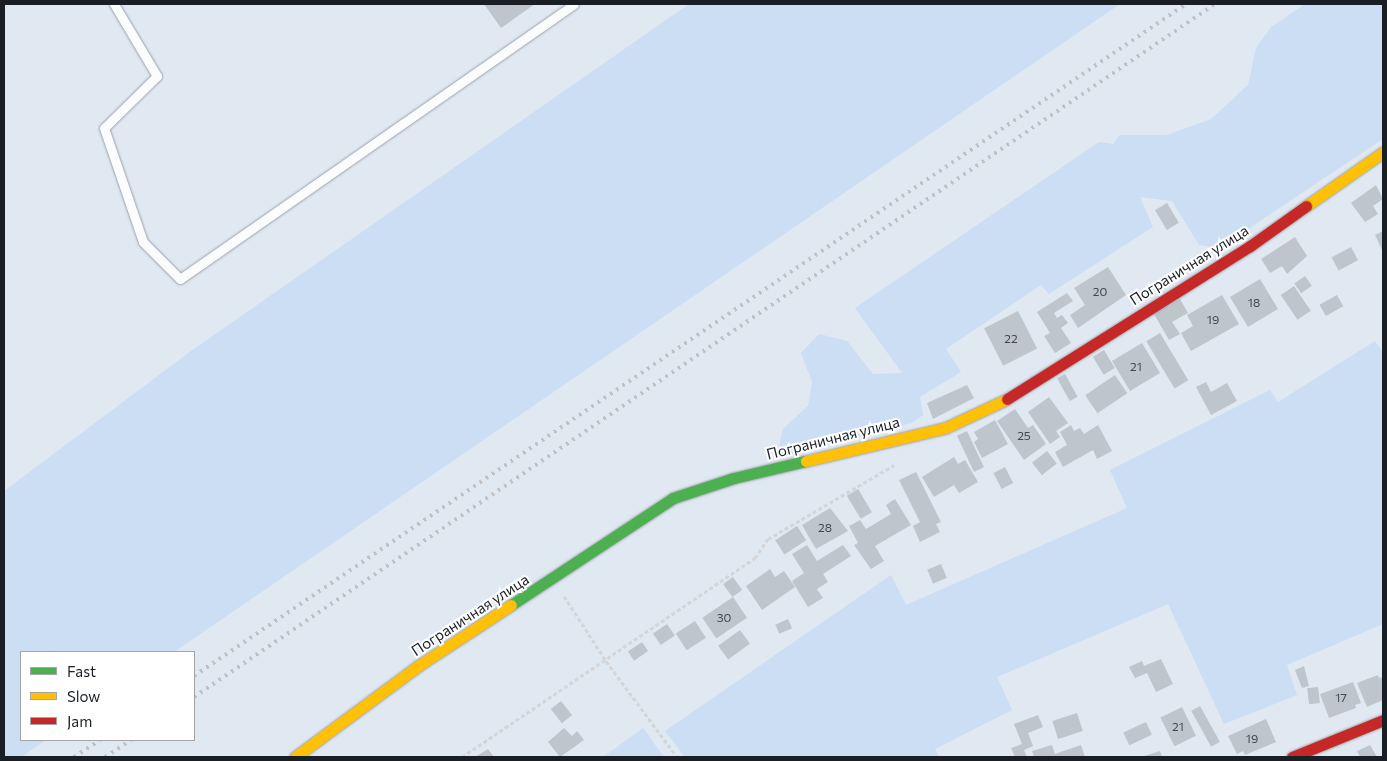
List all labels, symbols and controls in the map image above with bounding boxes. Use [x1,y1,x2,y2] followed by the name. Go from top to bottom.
[1126,221,1252,309] street label: Пограничная улица
[1093,285,1107,299] house number: 20
[1248,296,1260,310] house number: 18
[1207,313,1219,327] house number: 19
[1004,332,1018,346] house number: 22
[1130,360,1142,374] house number: 21
[765,413,901,463] street label: Пограничная улица
[1017,429,1031,443] house number: 25
[818,521,832,535] house number: 28
[408,570,532,660] street label: Пограничная улица
[717,611,731,625] house number: 30
[20,651,195,741] legend
[67,662,96,680] text: Fast
[67,687,100,705] text: Slow
[1335,691,1347,705] house number: 17
[67,712,92,730] text: Jam
[1172,720,1184,734] house number: 21
[1246,732,1258,746] house number: 19

